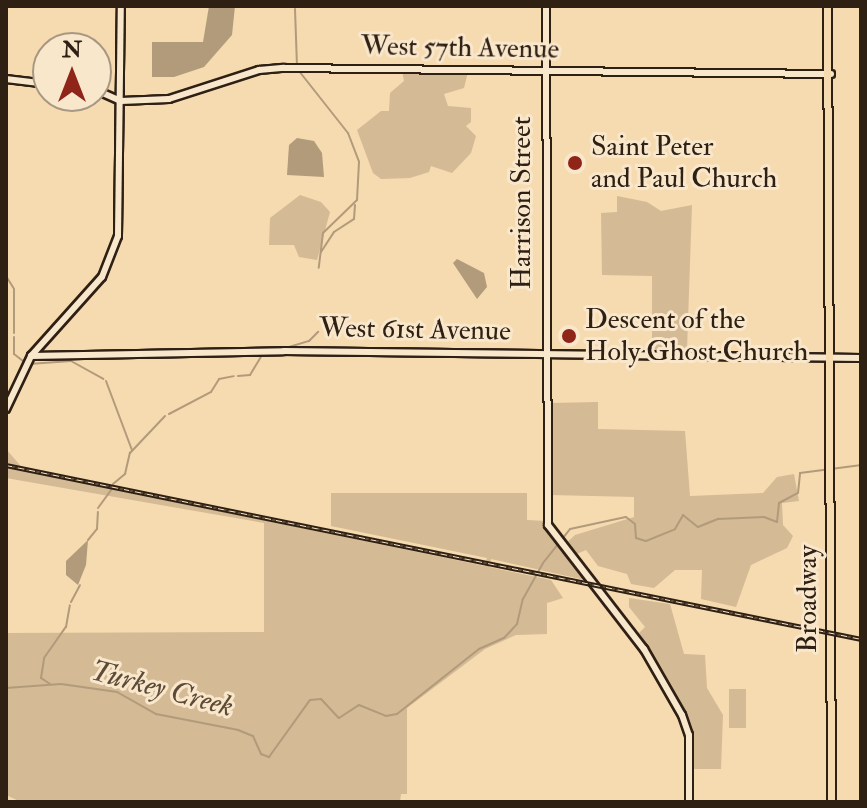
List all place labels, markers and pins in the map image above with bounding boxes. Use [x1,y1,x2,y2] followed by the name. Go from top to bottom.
[591,130,777,196] place label: Saint Peter and Paul Church
[566,154,584,172] marker: Saint Peter and Paul Church
[585,303,808,369] place label: Descent of the Holy Ghost Church
[560,327,578,345] marker: Descent of the Holy Ghost Church

